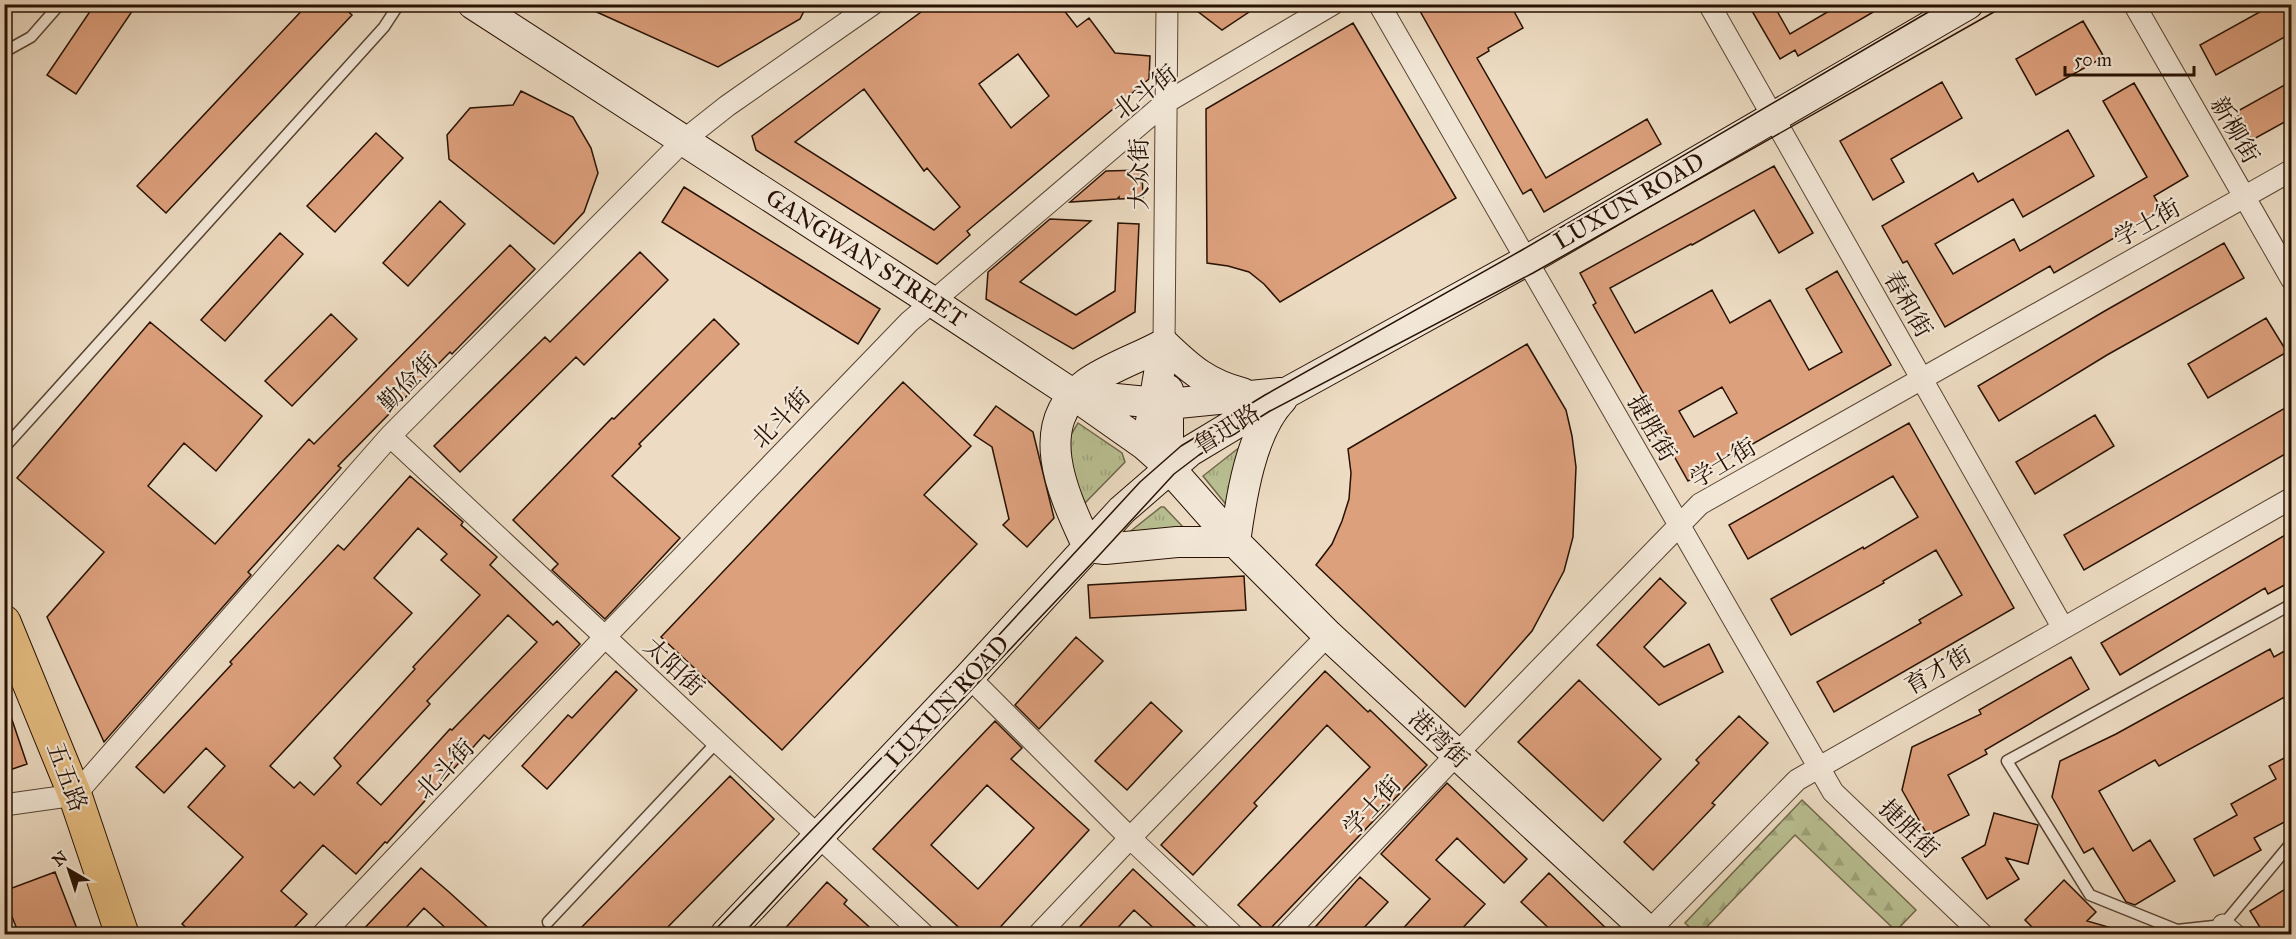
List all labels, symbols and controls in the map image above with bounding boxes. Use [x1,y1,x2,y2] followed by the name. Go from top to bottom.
[2065,39,2194,77] scale bar
[2074,49,2112,71] text: 50 m
[1107,58,1183,126] street label: 北斗街
[2204,91,2266,169] street label: 新柳街
[1124,138,1154,210] street label: 大众街
[1548,146,1710,256] street label: LUXUN ROAD
[760,182,972,334] street label: GANGWAN STREET
[2108,192,2186,254] street label: 学士街
[1877,265,1939,343] street label: 春和街
[372,346,444,418] street label: 勤俭街
[745,382,817,454] street label: 北斗街
[1621,389,1683,467] street label: 捷胜街
[1189,397,1265,461] street label: 鲁迅路
[1684,432,1762,494] street label: 学士街
[878,629,1016,773] street label: LUXUN ROAD
[637,631,711,703] street label: 太阳街
[1899,639,1977,701] street label: 育才街
[1402,703,1476,775] street label: 港湾街
[409,733,481,805] street label: 北斗街
[40,738,94,816] street label: 五五路
[1336,769,1408,843] street label: 学士街
[1873,793,1945,865] street label: 捷胜街
[39,840,99,900] north arrow
[49,847,71,870] text: N

